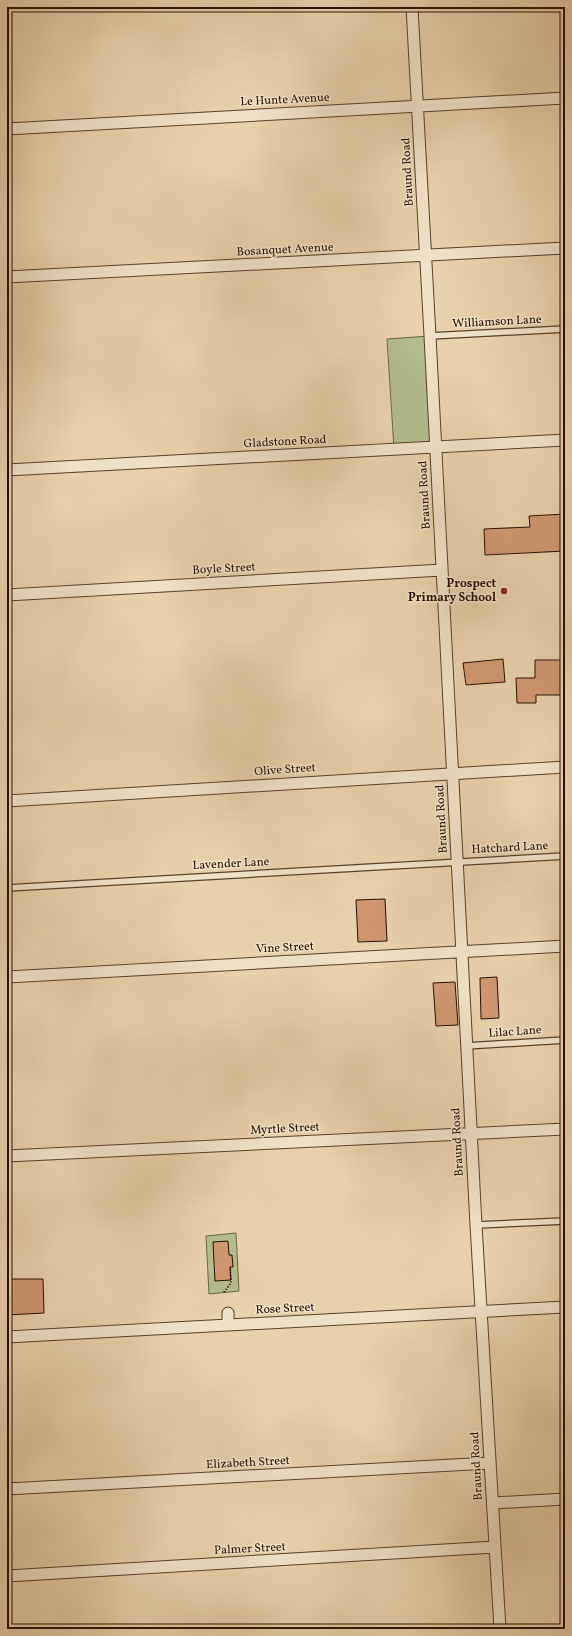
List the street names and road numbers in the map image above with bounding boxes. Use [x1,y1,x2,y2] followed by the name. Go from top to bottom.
[240,90,330,110] street label: Le Hunte Avenue
[398,137,418,207] street label: Braund Road
[236,239,334,261] street label: Bosanquet Avenue
[452,312,542,332] street label: Williamson Lane
[243,432,327,452] street label: Gladstone Road
[415,460,435,530] street label: Braund Road
[192,559,256,579] street label: Boyle Street
[254,760,316,780] street label: Olive Street
[432,784,452,854] street label: Braund Road
[471,838,549,858] street label: Hatchard Lane
[192,854,270,874] street label: Lavender Lane
[256,938,314,958] street label: Vine Street
[488,1022,542,1042] street label: Lilac Lane
[448,1107,468,1177] street label: Braund Road
[250,1119,320,1139] street label: Myrtle Street
[255,1299,315,1319] street label: Rose Street
[467,1431,487,1501] street label: Braund Road
[206,1453,290,1473] street label: Elizabeth Street
[214,1539,286,1559] street label: Palmer Street

